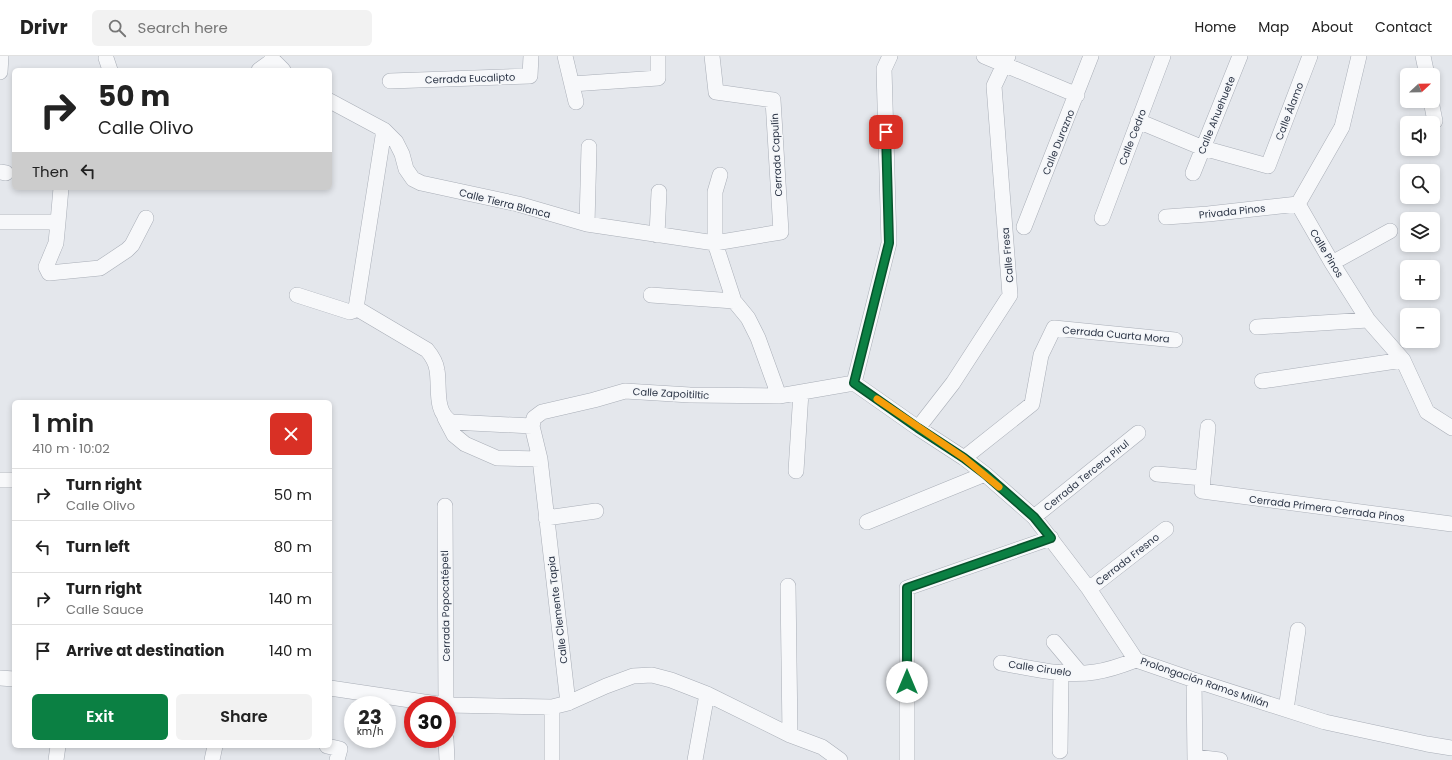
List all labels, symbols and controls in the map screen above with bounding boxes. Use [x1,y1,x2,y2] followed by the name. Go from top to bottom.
[92,10,372,46] search box
[20,14,68,41] text: Drivr
[106,17,128,39] icon: search
[138,17,228,38] text: Search here
[1194,17,1236,37] text: Home
[1258,17,1289,37] text: Map
[1311,17,1353,37] text: About
[1375,17,1432,37] text: Contact
[1400,68,1440,108] north arrow
[1400,68,1440,348] map controls
[425,69,515,88] street label: Cerrada Eucalipto
[1194,74,1239,156] street label: Calle Ahuehuete
[98,77,170,116] text: 50 m
[1272,80,1307,142] street label: Calle Álamo
[32,84,84,136] icon: right
[1038,107,1078,177] street label: Calle Durazno
[1115,107,1150,167] street label: Calle Cedro
[767,113,786,197] street label: Cerrada Capulín
[98,115,194,140] text: Calle Olivo
[869,115,903,149] pin
[1400,116,1440,156] button: sound
[875,121,897,143] icon: arrive
[77,160,99,182] icon: left
[32,161,69,182] text: Then
[1400,164,1440,204] button: search
[458,185,552,222] street label: Calle Tierra Blanca
[1198,201,1266,222] street label: Privada Pinos
[1400,212,1440,252] button: layers
[1306,226,1347,280] street label: Calle Pinos
[998,227,1017,283] street label: Calle Fresa
[1400,260,1440,300] button: +
[1400,308,1440,348] button: −
[1062,322,1170,347] street label: Cerrada Cuarta Mora
[632,384,710,403] street label: Calle Zapoitiltic
[32,407,94,440] text: 1 min
[270,413,312,455] button: close
[1040,436,1132,515] street label: Cerrada Tercera Pirul
[32,439,110,458] text: 410 m · 10:02
[66,474,142,495] text: Turn right
[32,484,54,506] icon: right
[274,484,312,505] text: 50 m
[1248,492,1406,525] street label: Cerrada Primera Cerrada Pinos
[66,496,135,515] text: Calle Olivo
[1092,530,1162,589] street label: Cerrada Fresno
[32,536,54,558] icon: left
[66,536,130,557] text: Turn left
[274,536,312,557] text: 80 m
[437,550,454,662] street label: Cerrada Popocatépetl
[543,555,572,665] street label: Calle Clemente Tapia
[66,578,142,599] text: Turn right
[32,588,54,610] icon: right
[269,588,312,609] text: 140 m
[66,600,143,619] text: Calle Sauce
[32,640,54,662] icon: arrive
[66,640,224,661] text: Arrive at destination
[269,640,312,661] text: 140 m
[1138,653,1271,712] street label: Prolongación Ramos Millán
[1007,657,1072,680] street label: Calle Ciruelo
[886,661,928,703] position arrow
[32,694,168,740] button: Exit
[176,694,312,740] button: Share
[404,696,456,748] speed limit sign: 30
[358,703,382,731] text: 23
[357,724,383,739] text: km/h

